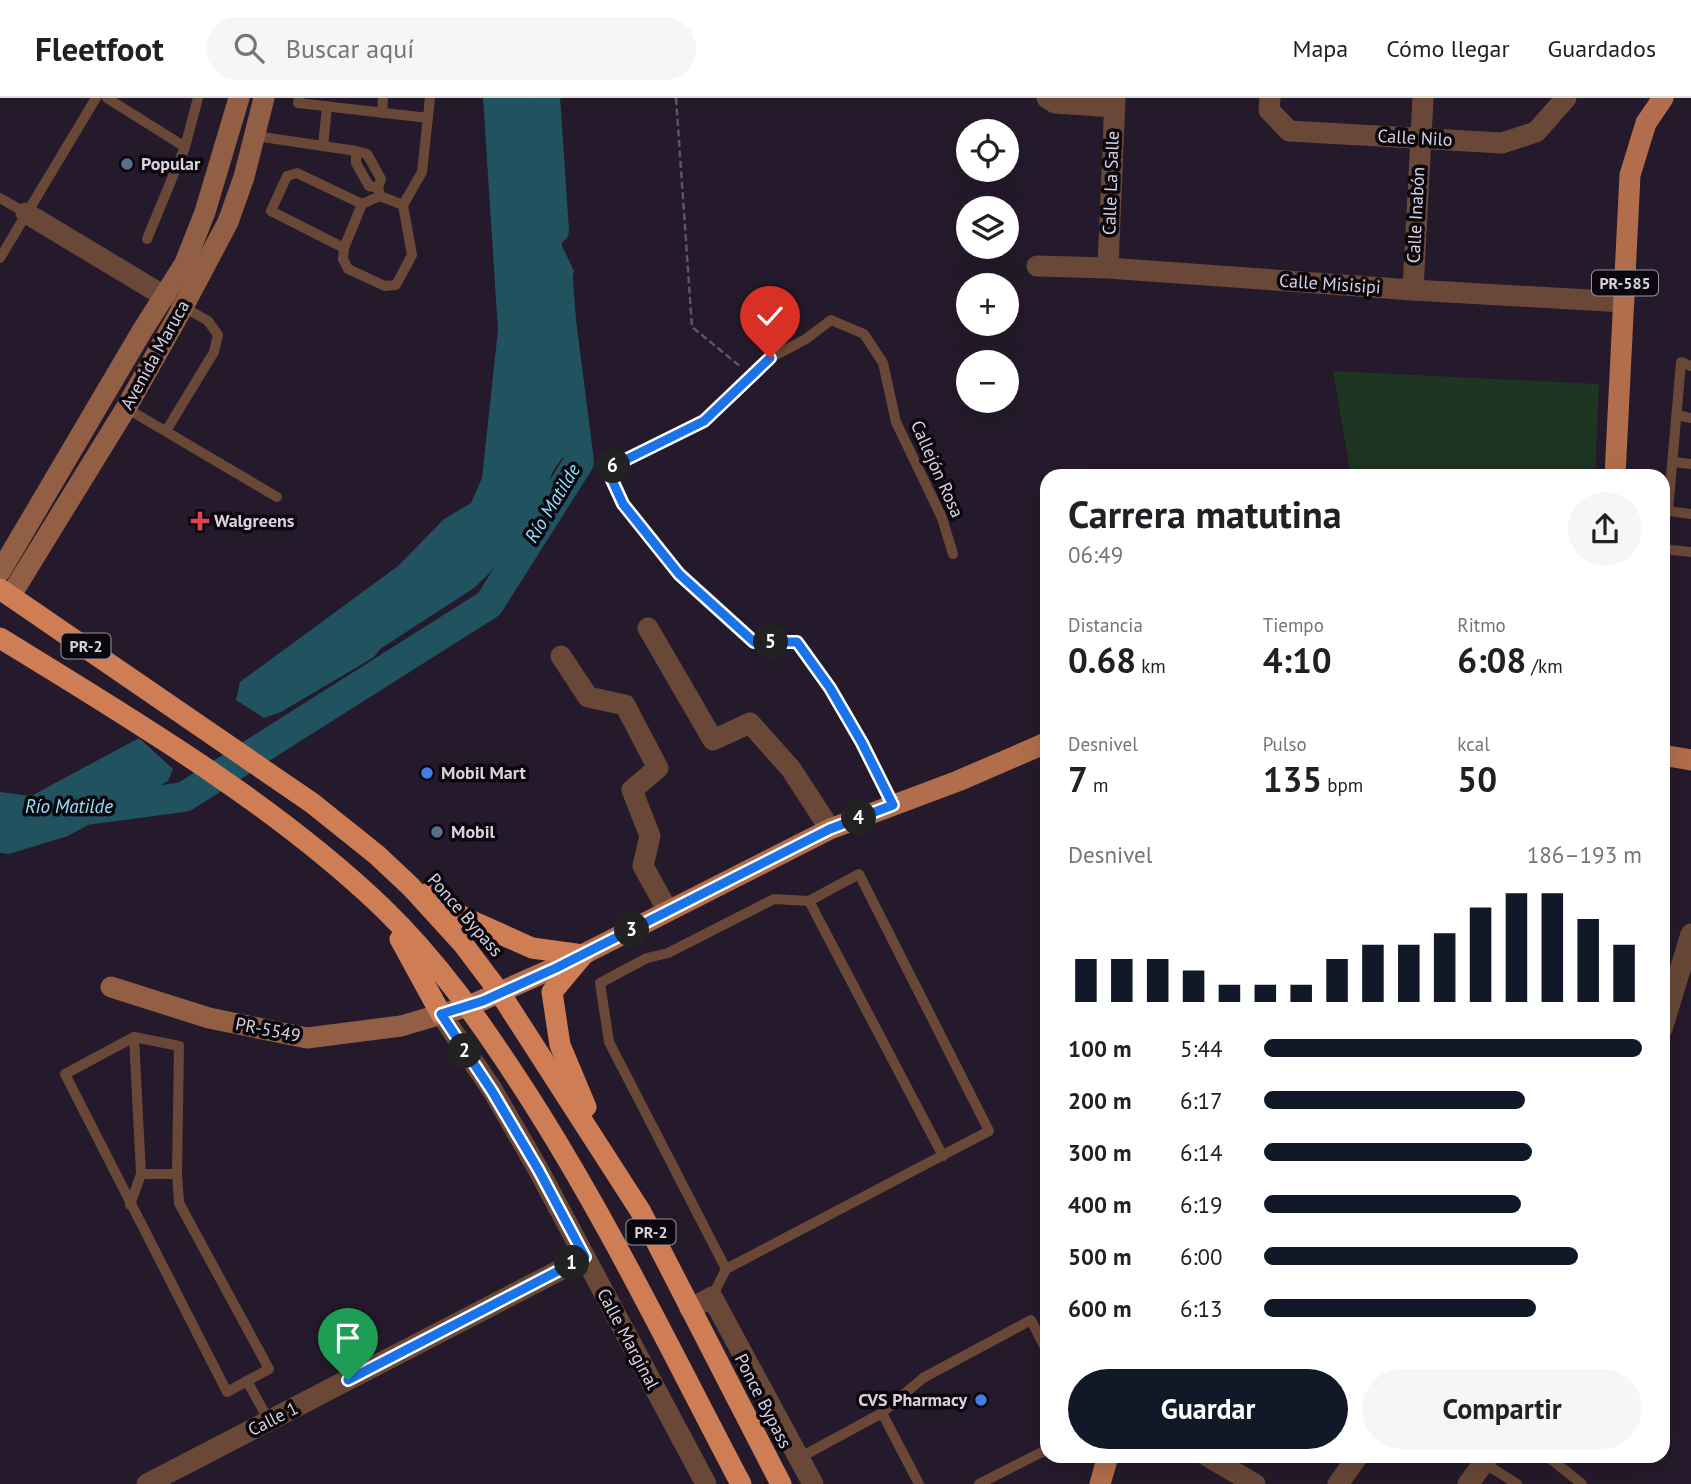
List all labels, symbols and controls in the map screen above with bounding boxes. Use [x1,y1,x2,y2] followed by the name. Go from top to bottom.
[206,17,696,80] search box
[35,27,164,70] text: Fleetfoot
[230,29,268,67] icon: search
[286,32,414,65] text: Buscar aquí
[1292,33,1348,64] text: Mapa
[1386,33,1510,64] text: Cómo llegar
[1548,33,1656,64] text: Guardados
[956,119,1019,413] map controls
[956,119,1019,182] button: locate
[1377,124,1453,151] street label: Calle Nilo
[1097,131,1124,235] street label: Calle La Salle
[141,152,201,175] place label: Popular
[119,156,135,172] marker: Popular
[1401,166,1430,264] street label: Calle Inabón
[956,196,1019,259] button: layers
[1278,268,1382,299] street label: Calle Misisipi
[1592,270,1658,295] road number: PR-585
[956,273,1019,336] button: +
[740,286,800,358] pin
[115,296,194,414] street label: Avenida Maruca
[751,297,789,335] icon: check
[956,350,1019,413] button: −
[906,417,969,521] street label: Callejón Rosa
[596,448,630,484] pin: 6
[607,453,618,477] text: 6
[519,459,585,547] water label: Río Matilde
[1068,489,1342,538] text: Carrera matutina
[1568,492,1642,566] button: share
[214,509,295,532] place label: Walgreens
[192,513,208,529] marker: Walgreens
[1068,540,1123,569] text: 06:49
[1068,613,1143,637] text: Distancia
[1263,613,1324,637] text: Tiempo
[1457,613,1506,637] text: Ritmo
[754,624,788,660] pin: 5
[765,629,776,653] text: 5
[62,634,110,659] road number: PR-2
[1068,637,1136,683] text: 0.68
[1263,637,1332,683] text: 4:10
[1457,637,1526,683] text: 6:08
[1136,654,1166,678] text: km
[1526,654,1563,678] text: /km
[1068,732,1138,756] text: Desnivel
[1263,732,1307,756] text: Pulso
[1457,732,1490,756] text: kcal
[1068,756,1088,802] text: 7
[1263,756,1322,802] text: 135
[1457,756,1497,802] text: 50
[441,761,527,784] place label: Mobil Mart
[419,765,435,781] marker: Mobil Mart
[1088,773,1108,797] text: m
[1322,773,1363,797] text: bpm
[25,794,113,818] water label: Río Matilde
[842,800,876,836] pin: 4
[853,805,864,829] text: 4
[451,820,496,843] place label: Mobil
[429,824,445,840] marker: Mobil
[1068,840,1152,869] text: Desnivel
[1527,840,1642,869] text: 186–193 m
[423,868,508,961] street label: Ponce Bypass
[614,912,650,948] pin: 3
[626,917,637,941] text: 3
[234,1012,303,1047] street label: PR-5549
[448,1034,482,1068] pin: 2
[1068,1034,1131,1063] text: 100 m
[1180,1034,1223,1063] text: 5:44
[459,1038,470,1062] text: 2
[1068,1086,1131,1115] text: 200 m
[1180,1086,1223,1115] text: 6:17
[1068,1138,1131,1167] text: 300 m
[1180,1138,1223,1167] text: 6:14
[1068,1190,1131,1219] text: 400 m
[1180,1190,1223,1219] text: 6:19
[626,1220,676,1244] road number: PR-2
[1068,1242,1131,1271] text: 500 m
[1180,1242,1223,1271] text: 6:00
[554,1246,590,1280] pin: 1
[566,1250,577,1274] text: 1
[592,1284,665,1394] street label: Calle Marginal
[1068,1294,1131,1323] text: 600 m
[1180,1294,1223,1323] text: 6:13
[318,1308,378,1380] pin
[329,1319,367,1357] icon: arrive
[730,1350,797,1452] street label: Ponce Bypass
[1068,1369,1348,1449] button: Guardar
[1362,1369,1642,1449] button: Compartir
[858,1388,967,1411] place label: CVS Pharmacy
[973,1392,989,1408] marker: CVS Pharmacy
[244,1396,302,1441] street label: Calle 1

